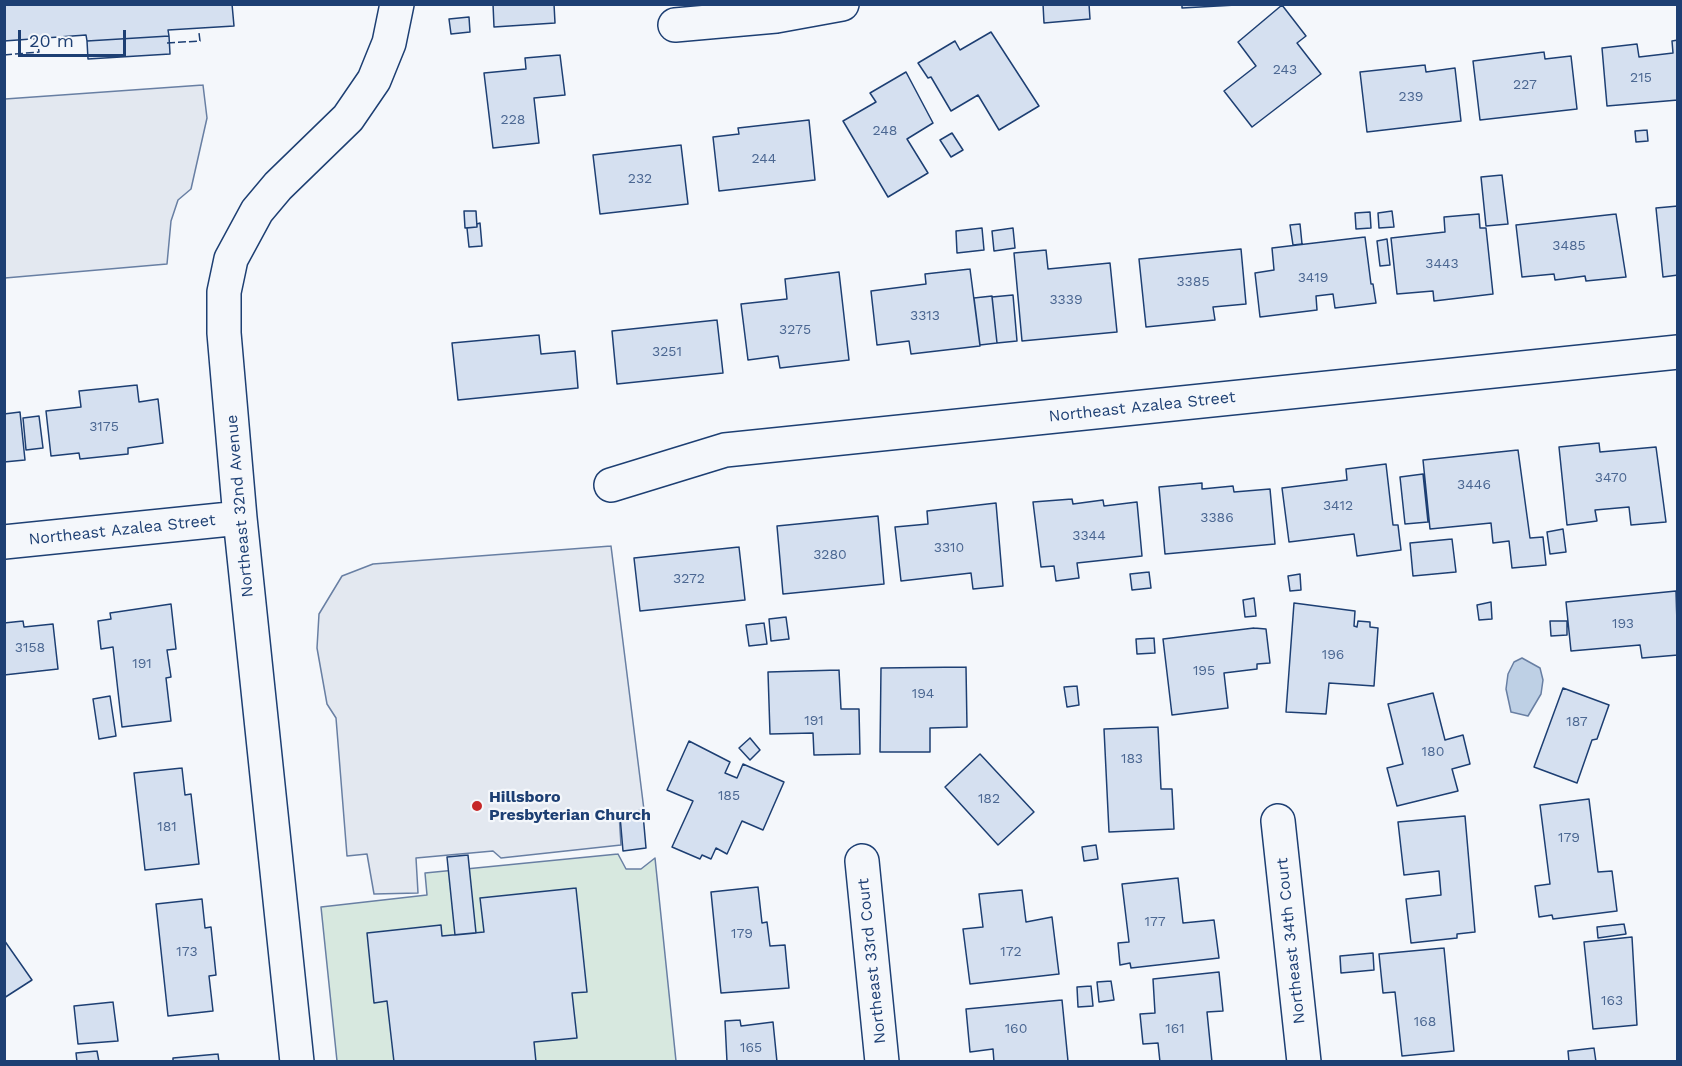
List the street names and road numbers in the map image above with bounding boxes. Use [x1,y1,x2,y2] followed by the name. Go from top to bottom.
[1048,388,1236,426] street label: Northeast Azalea Street
[222,414,258,598] street label: Northeast 32nd Avenue
[28,511,216,549] street label: Northeast Azalea Street
[1273,857,1309,1025] street label: Northeast 34th Court
[854,877,890,1045] street label: Northeast 33rd Court

